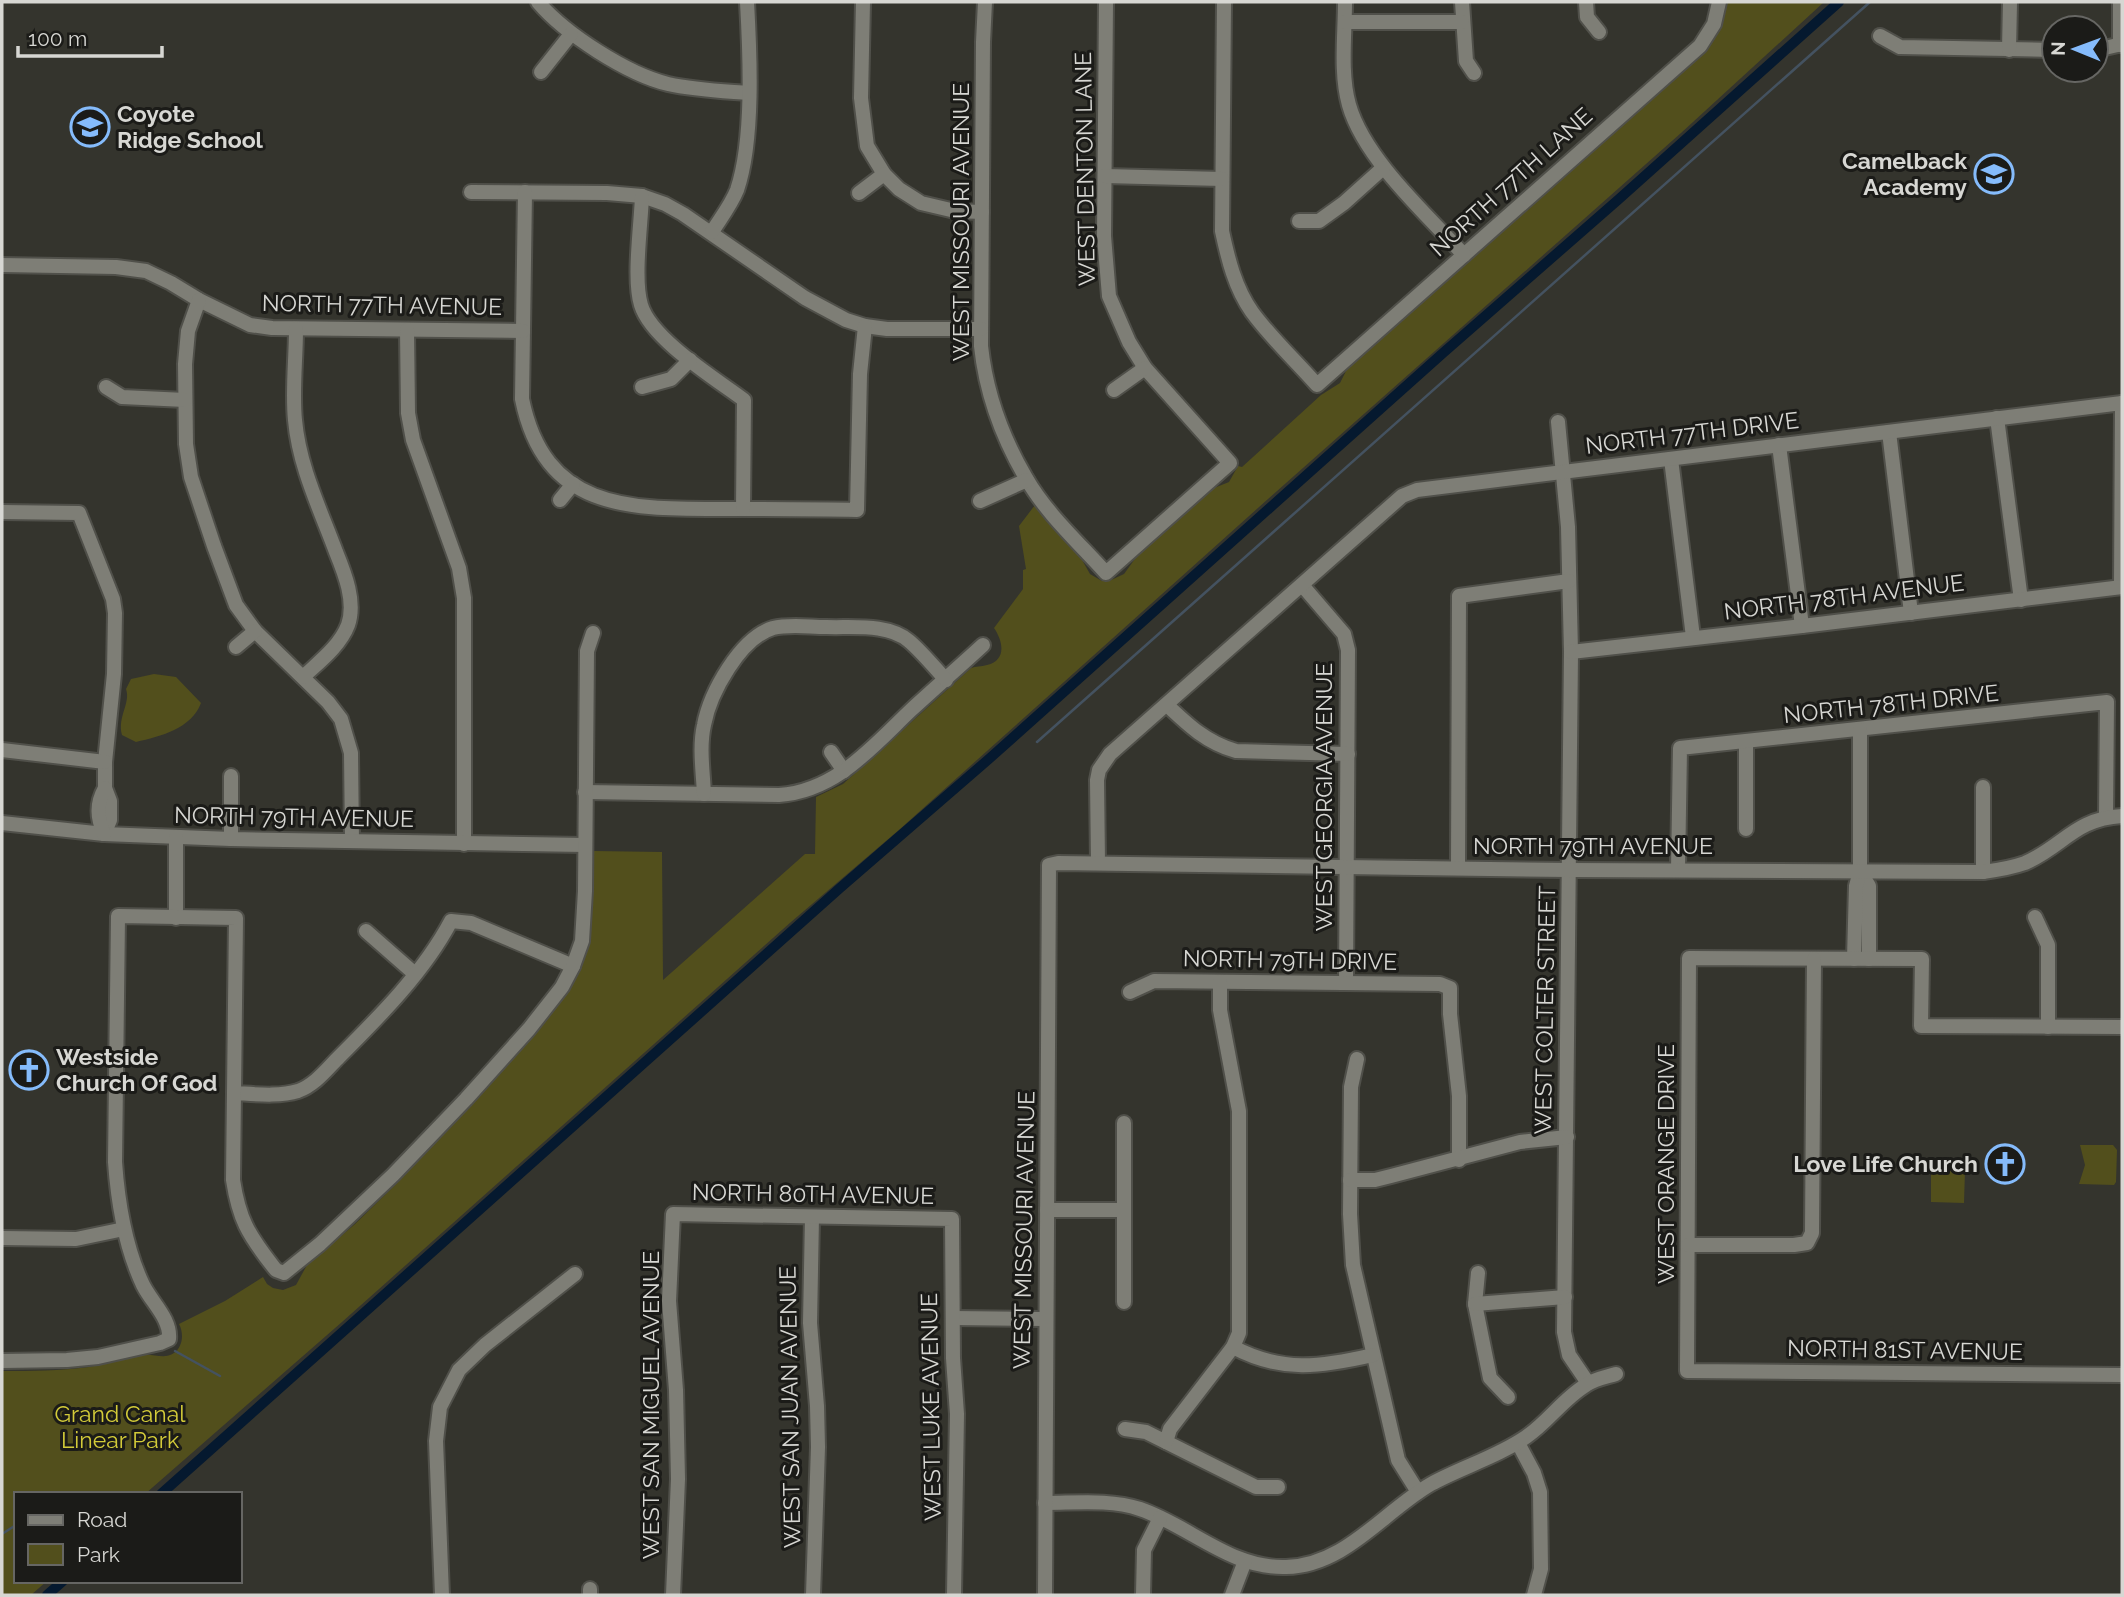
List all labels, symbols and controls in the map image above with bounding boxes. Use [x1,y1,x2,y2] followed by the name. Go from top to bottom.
[18,14,161,58] scale bar
[2040,14,2110,84] north arrow
[28,26,87,51] text: 100 m
[2047,41,2069,56] text: N
[1069,52,1100,286] street label: WEST DENTON LANE
[947,83,974,361] street label: WEST MISSOURI AVENUE
[117,100,264,153] place label: Coyote Ridge School
[1424,102,1597,261] street label: NORTH 77TH LANE
[69,106,111,148] school or university icon: Coyote Ridge School
[1842,147,1967,200] place label: Camelback Academy
[1973,153,2015,195] school or university icon: Camelback Academy
[262,289,502,320] street label: NORTH 77TH AVENUE
[1584,406,1800,459] street label: NORTH 77TH DRIVE
[1722,568,1966,625] street label: NORTH 78TH AVENUE
[1310,663,1337,931] street label: WEST GEORGIA AVENUE
[1782,679,2000,728] street label: NORTH 78TH DRIVE
[174,801,414,832] street label: NORTH 79TH AVENUE
[1473,832,1713,859] street label: NORTH 79TH AVENUE
[1529,885,1560,1135] street label: WEST COLTER STREET
[1183,944,1397,975] street label: NORTH 79TH DRIVE
[56,1043,217,1096] place label: Westside Church Of God
[1652,1044,1679,1284] street label: WEST ORANGE DRIVE
[8,1049,50,1091] church icon: Westside Church Of God
[1008,1091,1039,1369] street label: WEST MISSOURI AVENUE
[1984,1143,2026,1185] church icon: Love Life Church
[1793,1150,1978,1177] place label: Love Life Church
[692,1178,934,1209] street label: NORTH 80TH AVENUE
[637,1251,664,1559] street label: WEST SAN MIGUEL AVENUE
[774,1266,805,1548] street label: WEST SAN JUAN AVENUE
[915,1293,946,1521] street label: WEST LUKE AVENUE
[1787,1334,2023,1365] street label: NORTH 81ST AVENUE
[54,1400,186,1453] park label: Grand Canal Linear Park
[14,1492,242,1583] legend
[77,1507,127,1532] text: Road
[77,1542,120,1567] text: Park

